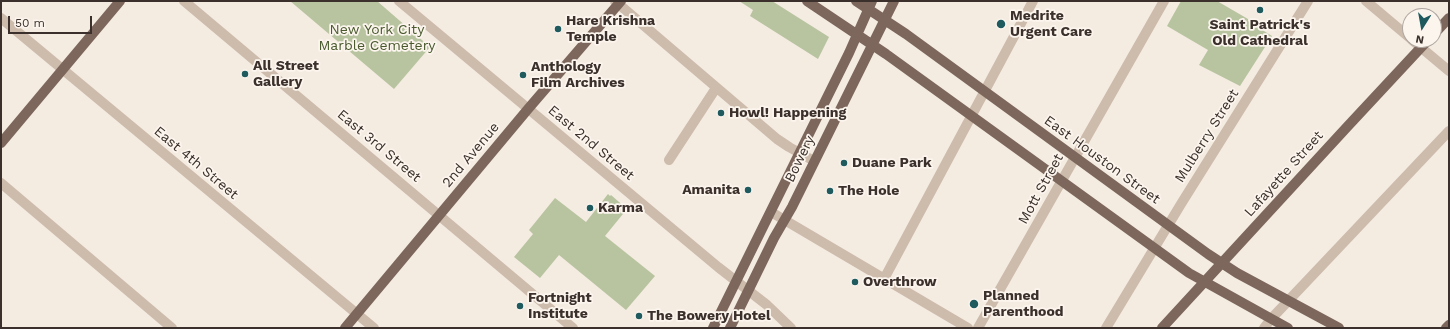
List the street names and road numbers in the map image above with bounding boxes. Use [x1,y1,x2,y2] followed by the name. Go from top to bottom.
[1171,86,1243,186] street label: Mulberry Street
[544,102,638,184] street label: East 2nd Street
[334,106,424,186] street label: East 3rd Street
[1041,112,1163,208] street label: East Houston Street
[439,119,503,191] street label: 2nd Avenue
[150,123,242,203] street label: East 4th Street
[1241,128,1327,220] street label: Lafayette Street
[782,133,818,185] street label: Bowery
[1015,151,1067,227] street label: Mott Street

